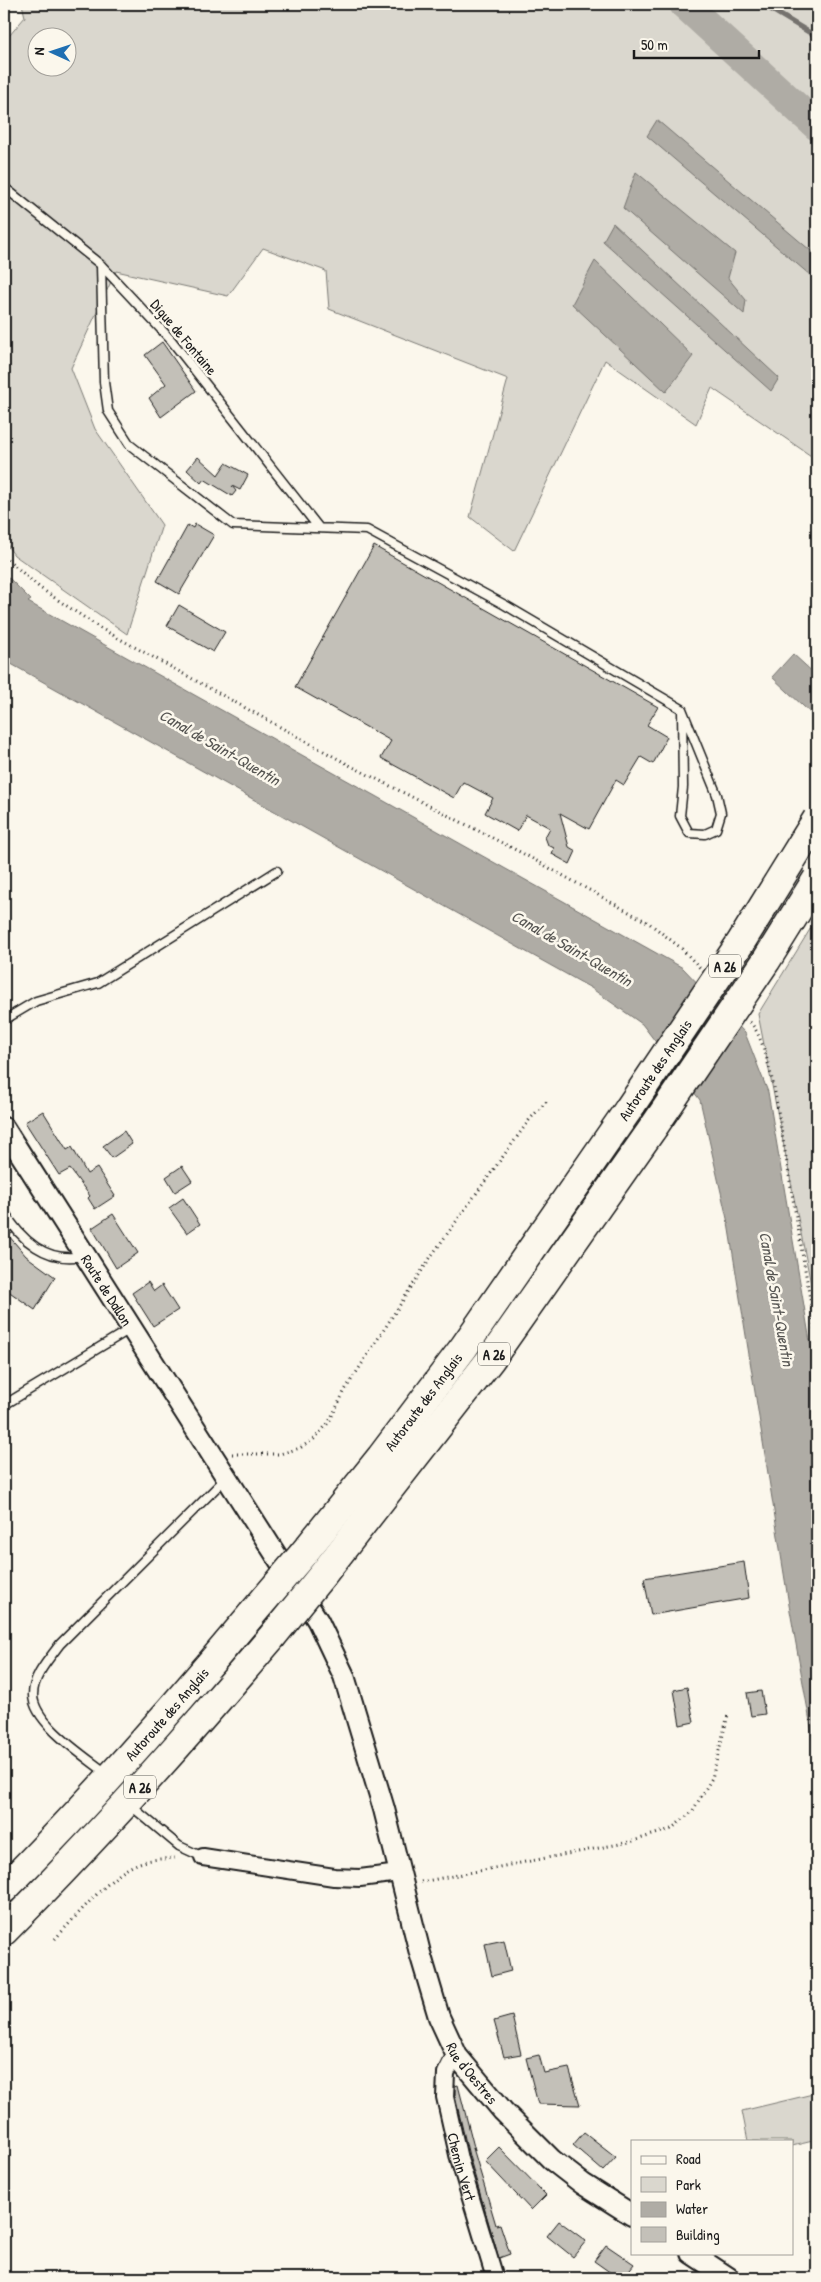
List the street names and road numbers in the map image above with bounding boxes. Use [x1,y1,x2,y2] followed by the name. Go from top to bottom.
[146,294,222,380] street label: Digue de Fontaine
[709,954,741,978] road number: A 26
[613,1015,697,1125] street label: Autoroute des Anglais
[77,1250,138,1330] street label: Route de Dallon
[478,1342,510,1366] road number: A 26
[379,1348,467,1455] street label: Autoroute des Anglais
[120,1662,213,1765] street label: Autoroute des Anglais
[124,1775,156,1798] road number: A 26
[442,2039,503,2108] street label: Rue d'Oestres
[443,2131,482,2204] street label: Chemin Vert

